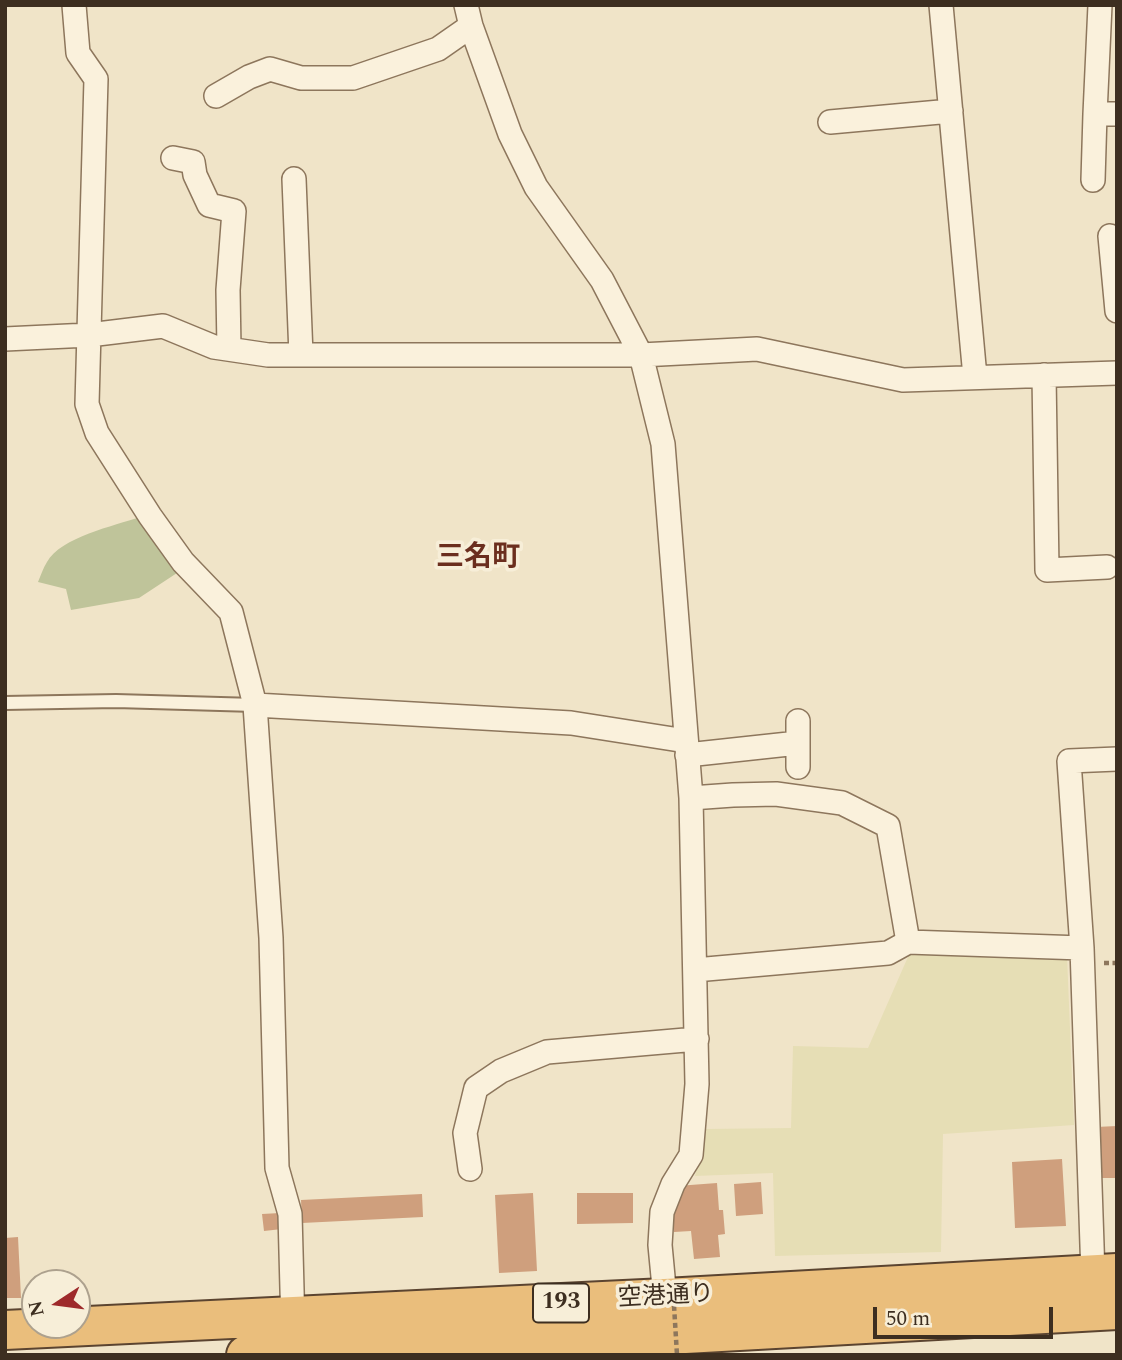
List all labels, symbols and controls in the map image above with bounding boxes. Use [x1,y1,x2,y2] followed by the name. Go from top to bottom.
[436,543,520,577] district label: 三名町
[21,1269,91,1339] north arrow
[617,1281,715,1315] street label: 空港通り
[533,1284,589,1322] road number: 193
[877,1294,1057,1338] scale bar
[21,1298,53,1319] text: N
[886,1303,930,1335] text: 50 m

